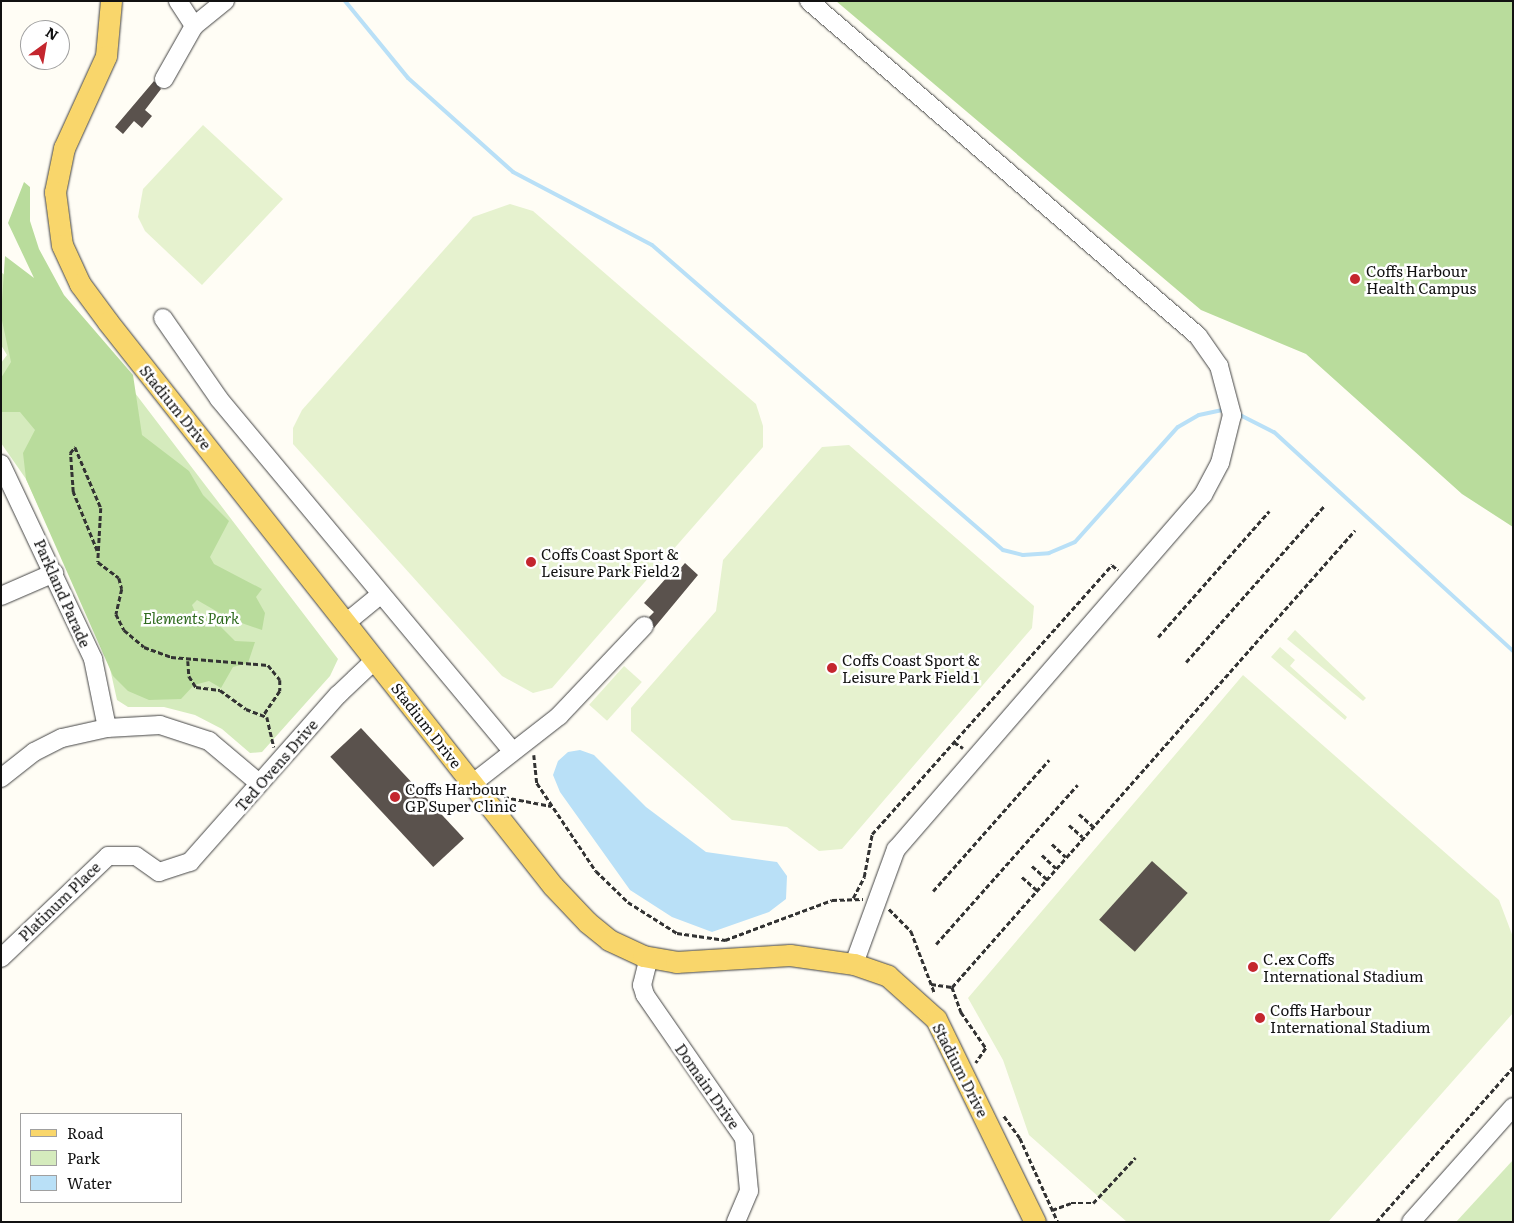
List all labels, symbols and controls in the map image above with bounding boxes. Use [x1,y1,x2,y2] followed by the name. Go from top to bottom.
[20,20,70,70] north arrow
[42,22,63,45] text: N
[1366,261,1476,296] place label: Coffs Harbour Health Campus
[1348,272,1362,286] marker: Coffs Harbour Health Campus
[136,361,216,453] street label: Stadium Drive
[31,536,95,650] street label: Parkland Parade
[541,544,680,579] place label: Coffs Coast Sport & Leisure Park Field 2
[525,556,537,568] marker: Coffs Coast Sport & Leisure Park Field 2
[143,609,239,627] park label: Elements Park
[842,650,980,685] place label: Coffs Coast Sport & Leisure Park Field 1
[826,662,838,674] marker: Coffs Coast Sport & Leisure Park Field 1
[388,679,466,771] street label: Stadium Drive
[231,715,321,815] street label: Ted Ovens Drive
[405,779,516,814] place label: Coffs Harbour GP Super Clinic
[389,791,401,803] marker: Coffs Harbour GP Super Clinic
[14,857,104,945] street label: Platinum Place
[1263,949,1424,984] place label: C.ex Coffs International Stadium
[1247,961,1259,973] marker: C.ex Coffs International Stadium
[1270,1000,1431,1035] place label: Coffs Harbour International Stadium
[1254,1012,1266,1024] marker: Coffs Harbour International Stadium
[930,1020,992,1120] street label: Stadium Drive
[672,1040,744,1132] street label: Domain Drive
[20,1113,182,1203] legend
[67,1121,103,1144] text: Road
[67,1146,100,1169] text: Park
[67,1171,112,1194] text: Water

